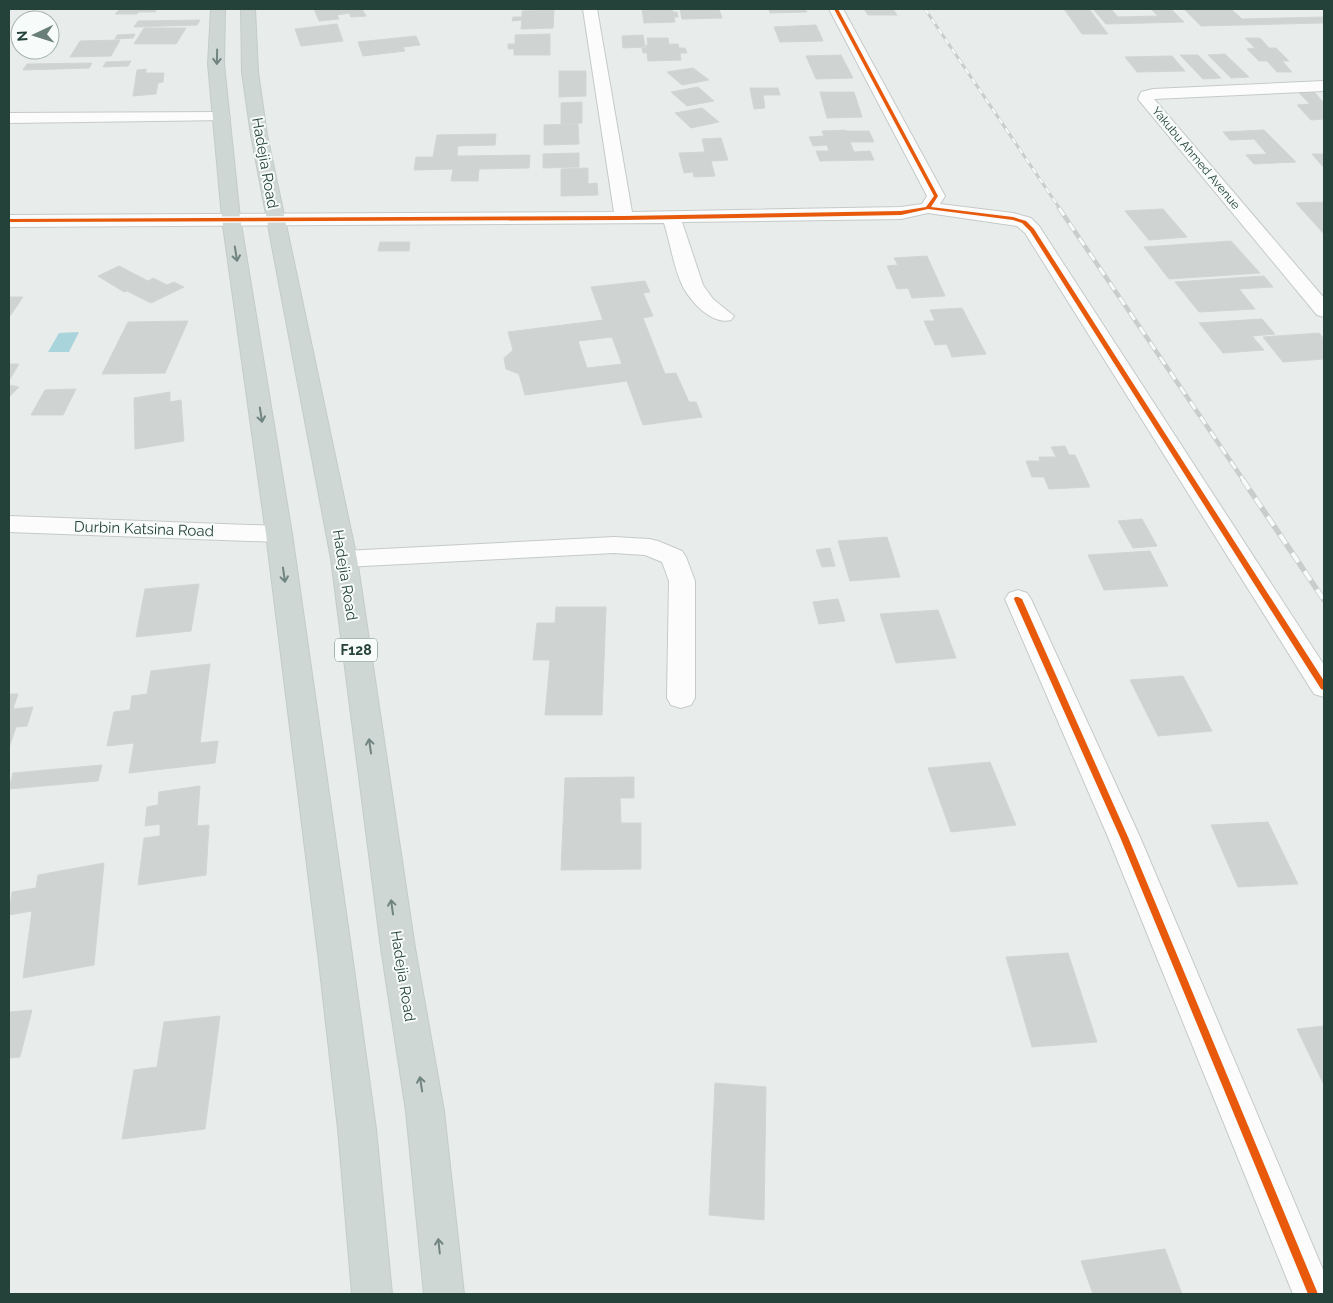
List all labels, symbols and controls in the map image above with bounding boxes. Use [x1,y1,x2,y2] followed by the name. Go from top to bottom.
[10,10,60,60] north arrow
[14,30,30,42] text: N
[212,49,222,65] one-way arrow
[1149,104,1243,212] street label: Yakubu Ahmed Avenue
[248,116,282,210] street label: Hadejia Road
[232,246,242,262] one-way arrow
[256,406,266,422] one-way arrow
[74,518,214,540] street label: Durbin Katsina Road
[329,528,361,622] street label: Hadejia Road
[280,567,290,583] one-way arrow
[335,638,377,662] road number: F128
[365,738,375,754] one-way arrow
[387,899,397,915] one-way arrow
[387,929,419,1023] street label: Hadejia Road
[415,1077,425,1093] one-way arrow
[434,1238,443,1254] one-way arrow

